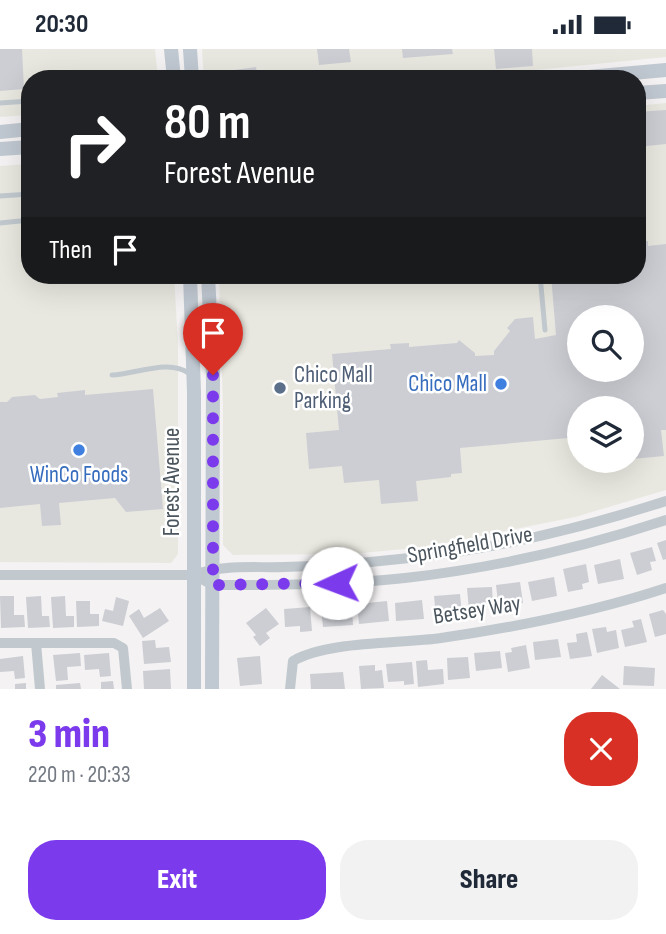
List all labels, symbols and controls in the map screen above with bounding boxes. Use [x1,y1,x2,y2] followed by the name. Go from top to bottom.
[35,9,88,40] text: 20:30
[164,94,251,153] text: 80 m
[49,98,140,189] icon: right
[164,154,315,193] text: Forest Avenue
[106,231,144,269] icon: arrive
[49,235,92,266] text: Then
[183,303,243,375] pin
[567,305,644,473] map controls
[567,305,644,382] button: search
[194,314,232,352] icon: arrive
[294,361,373,415] place label: Chico Mall Parking
[408,370,487,398] place label: Chico Mall
[493,376,509,392] marker: Chico Mall
[272,380,288,396] marker: Chico Mall Parking
[567,396,644,473] button: layers
[158,428,186,536] street label: Forest Avenue
[71,442,87,458] marker: WinCo Foods
[30,461,128,489] place label: WinCo Foods
[405,520,535,570] street label: Springfield Drive
[300,546,374,620] position arrow
[431,589,523,631] street label: Betsey Way
[28,709,110,760] text: 3 min
[564,712,638,786] button: close
[28,761,131,789] text: 220 m · 20:33
[28,840,326,920] button: Exit
[340,840,638,920] button: Share

